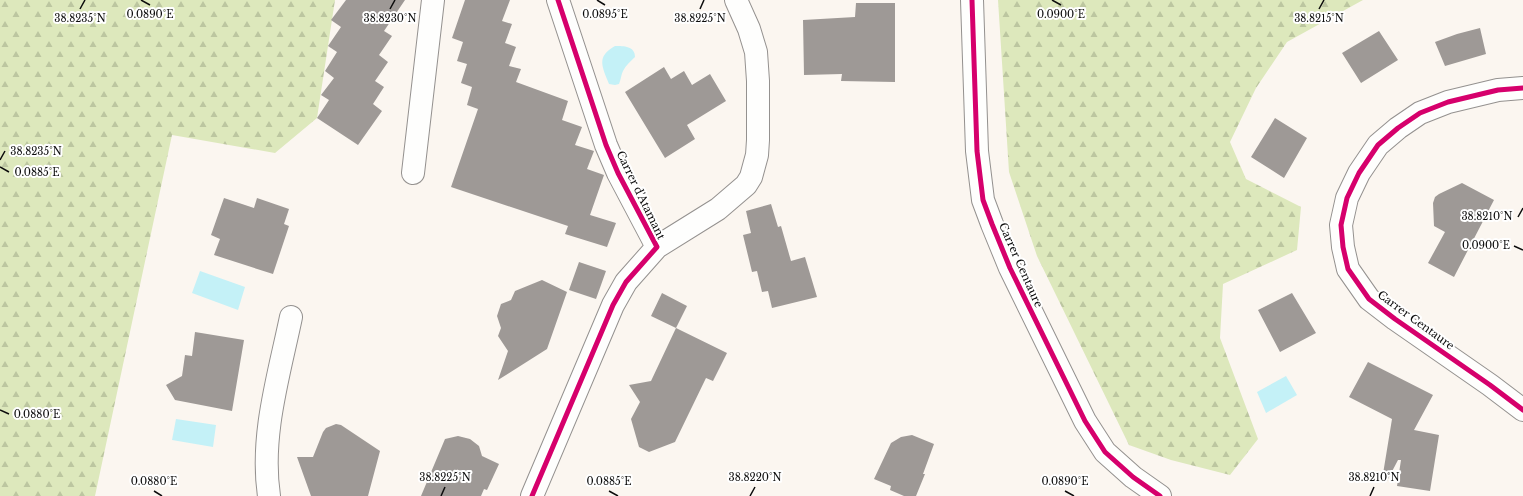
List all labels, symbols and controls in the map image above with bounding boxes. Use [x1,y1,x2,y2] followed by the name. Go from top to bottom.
[127,8,173,21] text: 0.0890°E
[582,8,628,21] text: 0.0895°E
[1037,8,1085,21] text: 0.0900°E
[54,12,106,25] text: 38.8235°N
[364,12,416,25] text: 38.8230°N
[674,12,726,25] text: 38.8225°N
[1294,12,1344,25] text: 38.8215°N
[10,145,62,158] text: 38.8235°N
[613,148,669,242] street label: Carrer d'Atamant
[14,166,60,179] text: 0.0885°E
[1461,210,1513,223] text: 38.8210°N
[996,220,1046,310] street label: Carrer Centaure
[1462,239,1510,252] text: 0.0900°E
[1375,287,1457,353] street label: Carrer Centaure
[14,408,60,421] text: 0.0880°E
[419,471,471,484] text: 38.8225°N
[729,471,781,484] text: 38.8220°N
[1348,471,1400,484] text: 38.8210°N
[131,475,177,488] text: 0.0880°E
[586,475,632,488] text: 0.0885°E
[1042,475,1088,488] text: 0.0890°E

